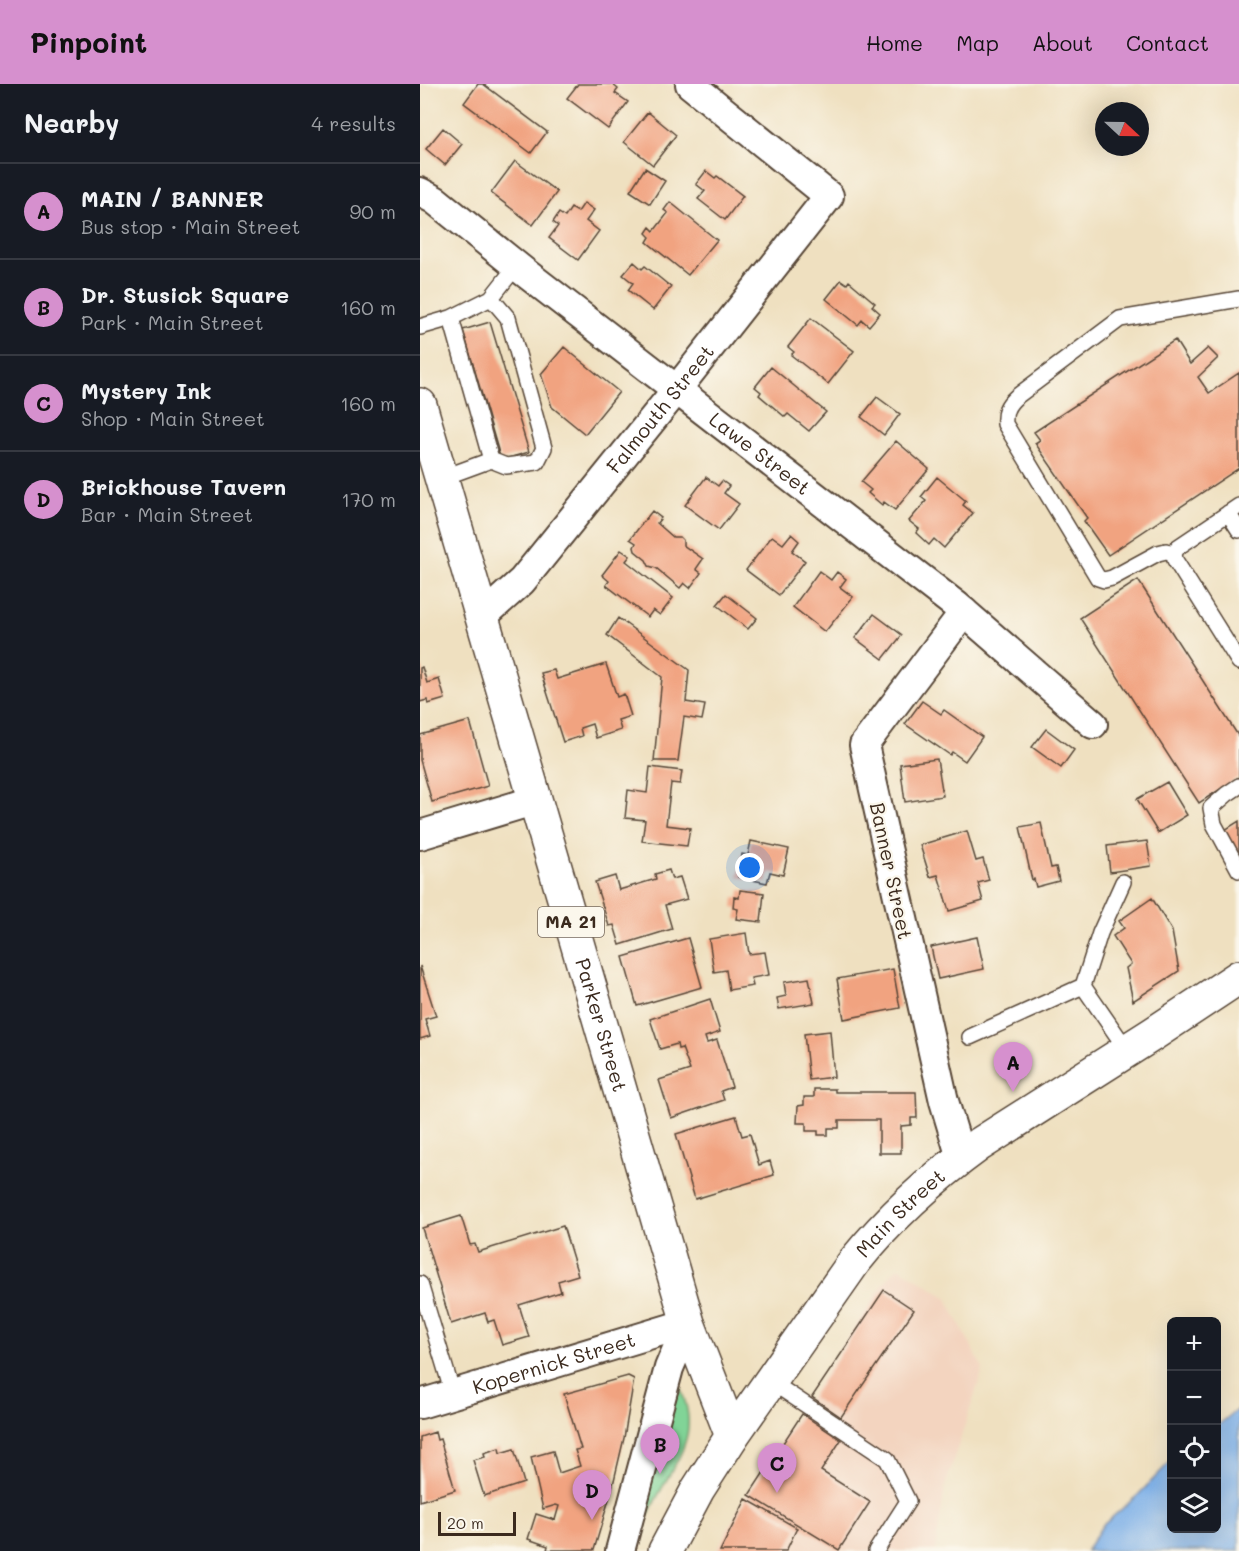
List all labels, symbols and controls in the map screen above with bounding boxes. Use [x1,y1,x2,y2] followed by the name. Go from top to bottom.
[30,24,147,60] text: Pinpoint
[866,29,923,56] text: Home
[956,29,999,56] text: Map
[1032,29,1093,56] text: About
[1126,29,1209,56] text: Contact
[1095,102,1149,156] north arrow
[24,106,119,140] text: Nearby
[311,110,396,136] text: 4 results
[81,184,264,213] text: MAIN / BANNER
[37,198,50,224] text: A
[350,198,396,224] text: 90 m
[81,213,300,239] text: Bus stop · Main Street
[81,280,289,309] text: Dr. Stusick Square
[37,294,50,320] text: B
[340,294,396,320] text: 160 m
[81,309,264,335] text: Park · Main Street
[600,339,719,478] street label: Falmouth Street
[81,376,212,405] text: Mystery Ink
[36,390,51,416] text: C
[340,390,396,416] text: 160 m
[81,405,265,431] text: Shop · Main Street
[704,406,816,500] street label: Lawe Street
[81,472,286,501] text: Brickhouse Tavern
[36,486,51,512] text: D
[341,486,396,512] text: 170 m
[81,501,253,527] text: Bar · Main Street
[865,800,919,942] street label: Banner Street
[735,853,764,882] your location
[538,907,604,937] road number: MA 21
[570,955,634,1095] street label: Parker Street
[994,1042,1032,1092] pin: A
[849,1162,950,1262] street label: Main Street
[1167,1317,1221,1533] map controls
[1167,1317,1221,1371] button: +
[469,1326,638,1399] street label: Kopernick Street
[1167,1371,1221,1425] button: −
[640,1424,680,1474] pin: B
[1167,1425,1221,1479] button: locate
[758,1444,796,1493] pin: C
[572,1470,612,1520] pin: D
[1167,1479,1221,1533] button: layers
[438,1509,516,1536] scale bar
[447,1512,484,1533] text: 20 m

